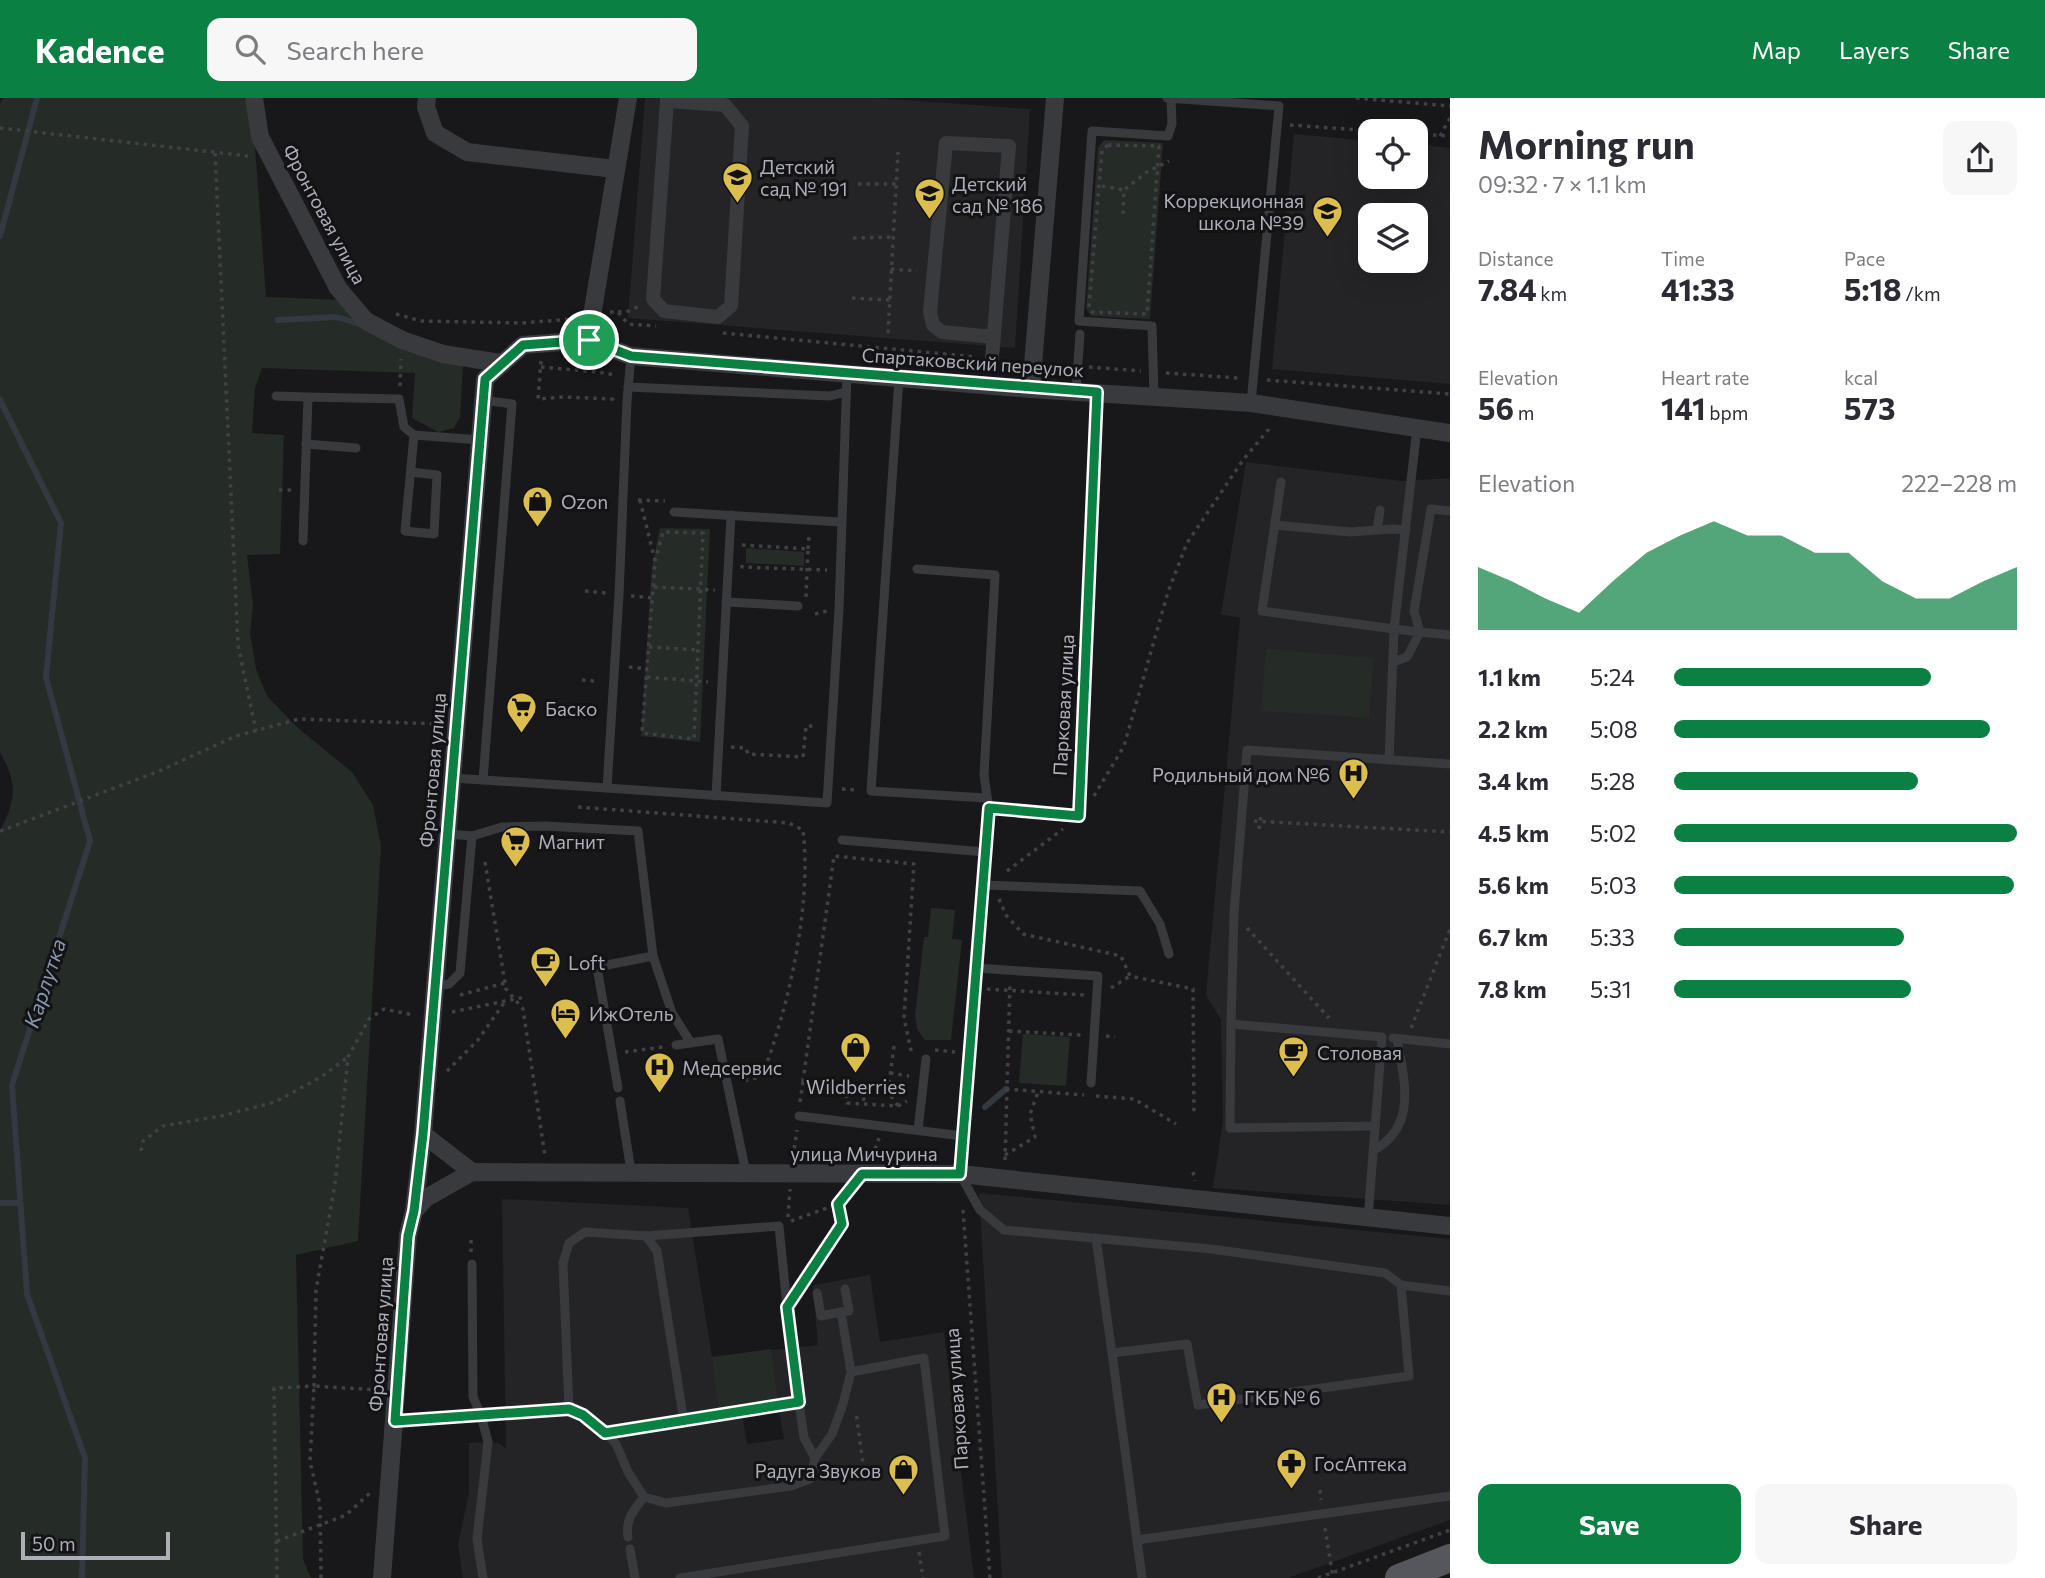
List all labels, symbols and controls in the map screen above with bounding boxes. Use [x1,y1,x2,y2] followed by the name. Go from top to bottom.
[207,18,697,81] search box
[35,29,165,70] text: Kadence
[231,30,269,68] icon: search
[287,34,424,65] text: Search here
[1752,35,1801,64] text: Map
[1839,35,1910,64] text: Layers
[1948,35,2010,64] text: Share
[1358,119,1428,273] map controls
[1358,119,1428,189] button: locate
[1478,120,1695,167] text: Morning run
[1943,121,2017,195] button: share
[278,140,372,288] street label: Фронтовая улица
[760,155,848,200] place label: Детский сад № 191
[720,160,754,204] school or university icon: Детский сад № 191
[1478,170,1647,198] text: 09:32 · 7 × 1.1 km
[952,172,1043,217] place label: Детский сад № 186
[912,177,946,221] school or university icon: Детский сад № 186
[1163,189,1304,234] place label: Коррекционная школа №39
[1310,194,1344,238] school or university icon: Коррекционная школа №39
[1358,203,1428,273] button: layers
[1478,247,1554,270] text: Distance
[1661,247,1705,270] text: Time
[1844,247,1885,270] text: Pace
[1478,270,1537,307] text: 7.84
[1661,270,1735,307] text: 41:33
[1844,270,1902,307] text: 5:18
[1537,282,1567,305] text: km
[1902,282,1941,305] text: /km
[559,310,619,370] pin
[570,321,608,359] icon: arrive
[861,343,1085,381] street label: Спартаковский переулок
[1478,366,1558,389] text: Elevation
[1661,366,1749,389] text: Heart rate
[1844,366,1878,389] text: kcal
[1478,389,1514,426] text: 56
[1661,389,1706,426] text: 141
[1844,389,1895,426] text: 573
[1514,401,1534,424] text: m
[1706,401,1748,424] text: bpm
[1478,469,1575,497] text: Elevation
[1901,469,2017,497] text: 222–228 m
[521,484,555,528] shop icon: Ozon
[561,490,608,513] place label: Ozon
[1048,634,1078,776] street label: Парковая улица
[1478,663,1541,691] text: 1.1 km
[1590,663,1635,691] text: 5:24
[505,691,539,735] supermarket icon: Баско
[414,692,450,848] street label: Фронтовая улица
[545,697,597,720] place label: Баско
[1478,715,1548,743] text: 2.2 km
[1590,715,1638,743] text: 5:08
[1336,757,1370,801] hospital icon: Родильный дом №6
[1152,763,1330,786] place label: Родильный дом №6
[1478,767,1549,795] text: 3.4 km
[1590,767,1635,795] text: 5:28
[1478,819,1549,847] text: 4.5 km
[1590,819,1636,847] text: 5:02
[498,824,532,868] supermarket icon: Магнит
[538,830,605,853] place label: Магнит
[1478,871,1549,899] text: 5.6 km
[1590,871,1637,899] text: 5:03
[1478,923,1548,951] text: 6.7 km
[1590,923,1635,951] text: 5:33
[18,935,70,1031] water label: Карлутка
[528,945,562,989] cafe icon: Loft
[568,951,606,974] place label: Loft
[1478,975,1546,1003] text: 7.8 km
[1590,975,1632,1003] text: 5:31
[549,996,583,1040] hotel icon: ИжОтель
[589,1002,674,1025] place label: ИжОтель
[839,1030,873,1074] shop icon: Wildberries
[1277,1035,1311,1079] cafe icon: Столовая
[1317,1041,1402,1064] place label: Столовая
[642,1050,676,1094] hospital icon: Медсервис
[682,1056,782,1079] place label: Медсервис
[806,1075,906,1098] place label: Wildberries
[790,1142,938,1165] street label: улица Мичурина
[363,1256,397,1412] street label: Фронтовая улица
[940,1327,972,1471] street label: Парковая улица
[1204,1380,1238,1424] hospital icon: ГКБ № 6
[1244,1386,1321,1409] place label: ГКБ № 6
[1274,1446,1308,1490] pharmacy icon: ГосАптека
[1314,1452,1407,1475] place label: ГосАптека
[887,1453,921,1497] shop icon: Радуга Звуков
[755,1459,881,1482] place label: Радуга Звуков
[1478,1484,1741,1564] button: Save
[1755,1484,2017,1564] button: Share
[21,1529,170,1561] scale bar
[32,1532,76,1555] text: 50 m

